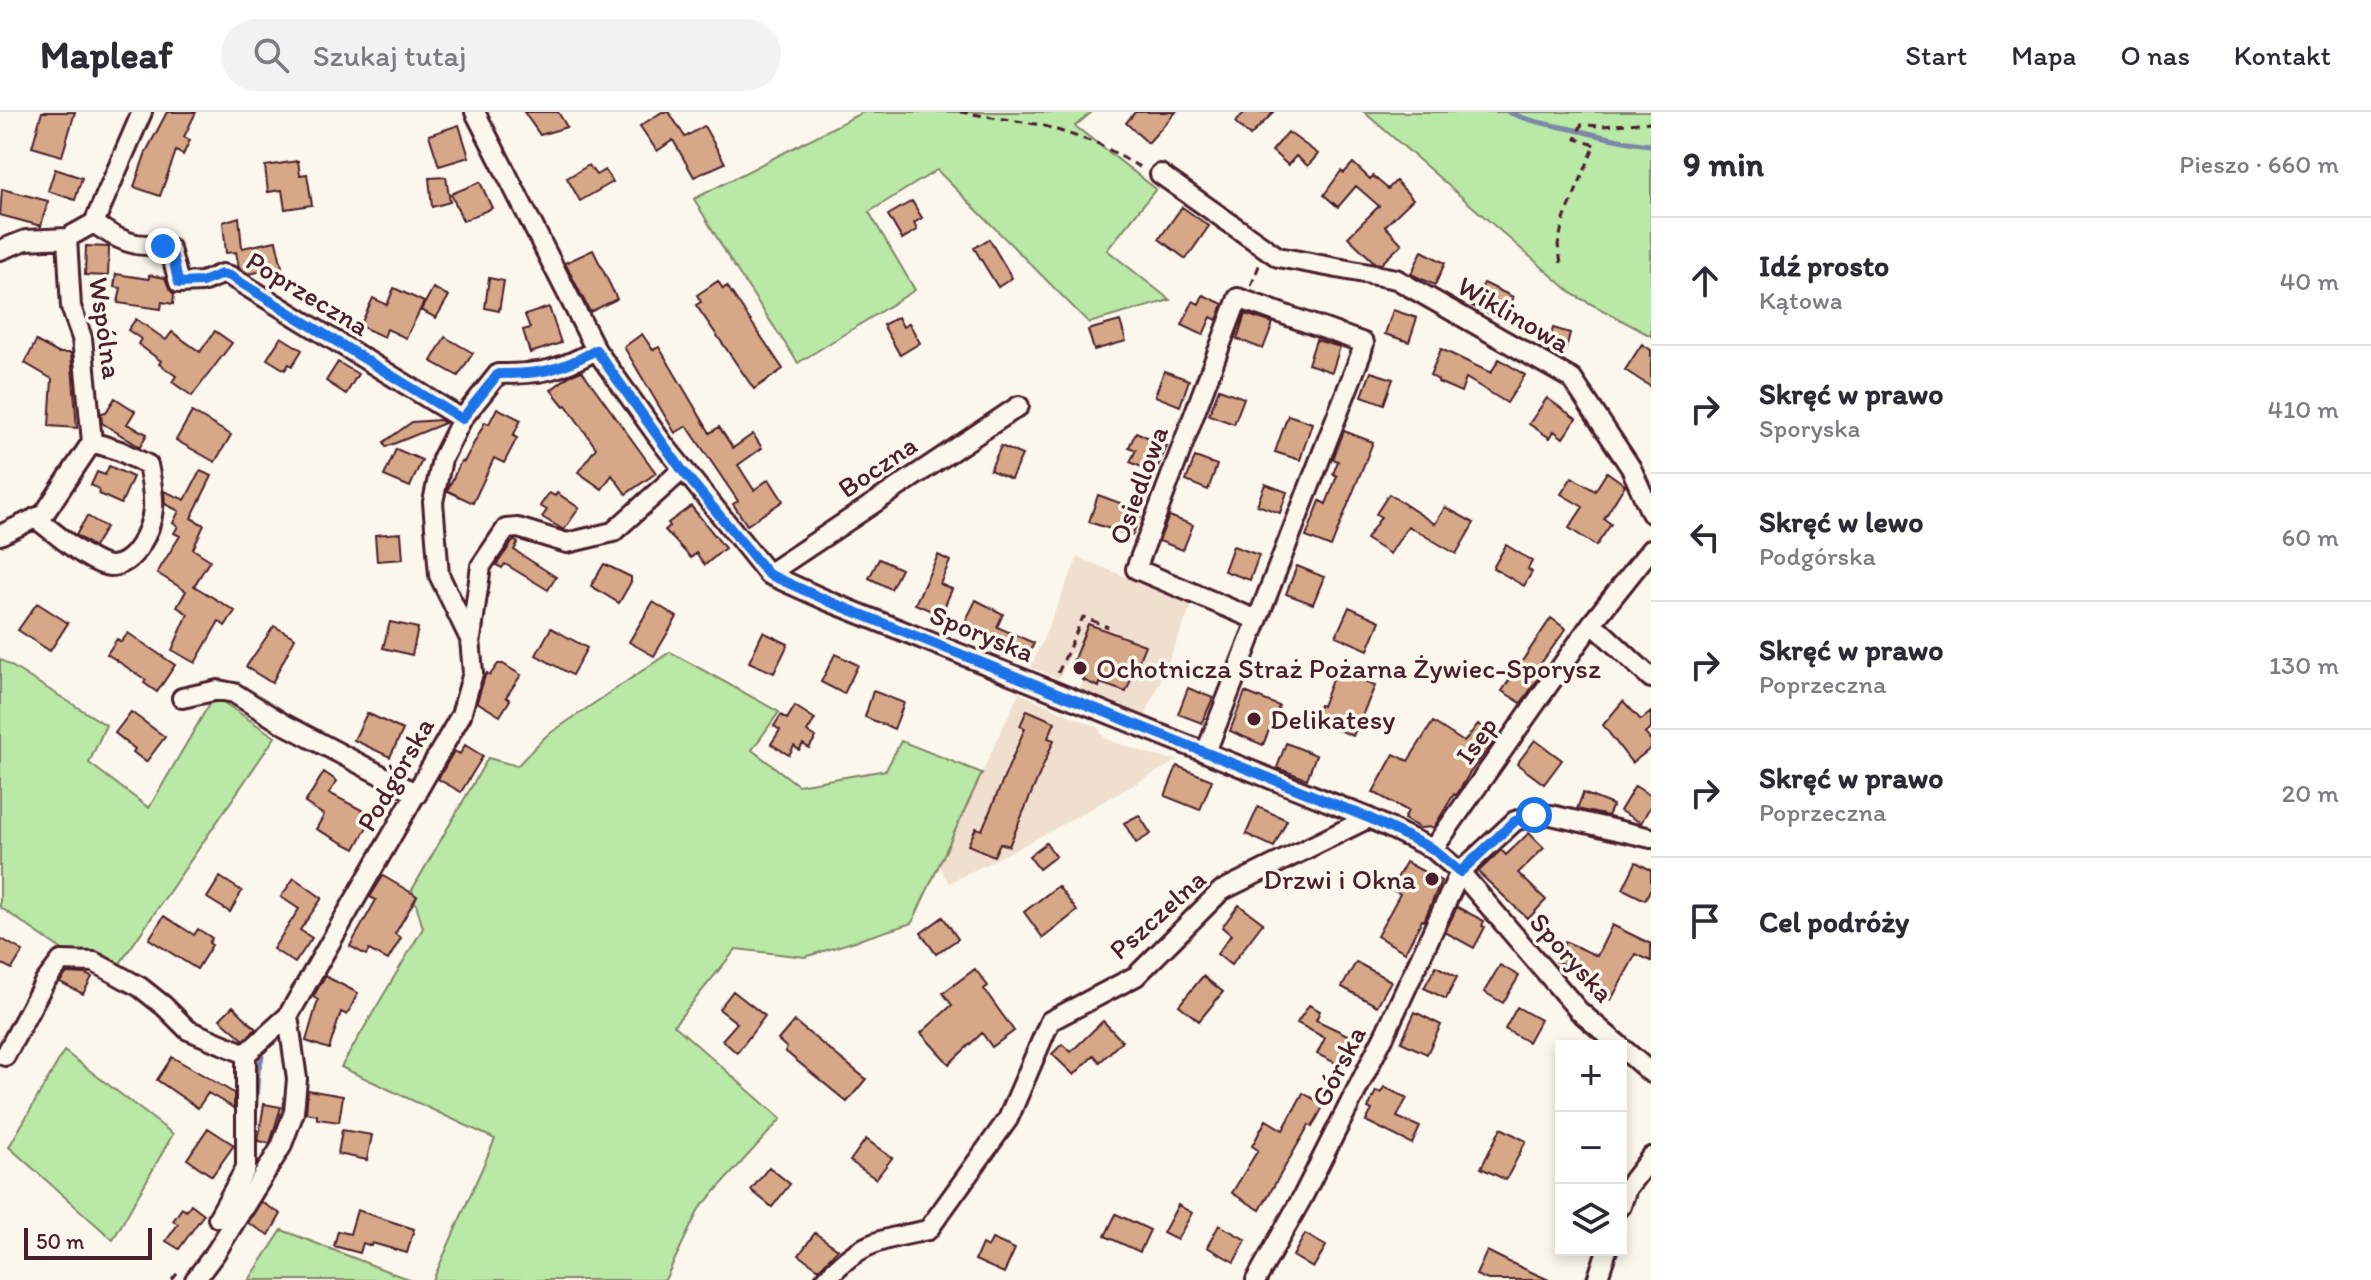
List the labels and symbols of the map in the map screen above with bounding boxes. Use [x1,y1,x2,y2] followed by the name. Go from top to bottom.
[145,228,181,264] route end
[240,243,376,343] street label: Poprzeczna
[1452,268,1577,360] street label: Wiklinowa
[82,275,130,381] street label: Wspólna
[1101,421,1175,549] street label: Osiedlowa
[831,427,923,505] street label: Boczna
[925,597,1039,669] street label: Sporyska
[1096,651,1601,685] place label: Ochotnicza Straż Pożarna Żywiec-Sporysz
[1071,659,1089,677] marker: Ochotnicza Straż Pożarna Żywiec-Sporysz
[1270,702,1395,736] place label: Delikatesy
[1245,710,1263,728] marker: Delikatesy
[1448,710,1504,770] street label: Isep
[349,711,441,837] street label: Podgórska
[1516,797,1552,833] route start
[1102,862,1212,966] street label: Pszczelna
[1263,862,1416,896] place label: Drzwi i Okna
[1423,870,1441,888] marker: Drzwi i Okna
[1523,905,1621,1009] street label: Sporyska
[1303,1019,1373,1112] street label: Górska
[24,1224,152,1260] scale bar

